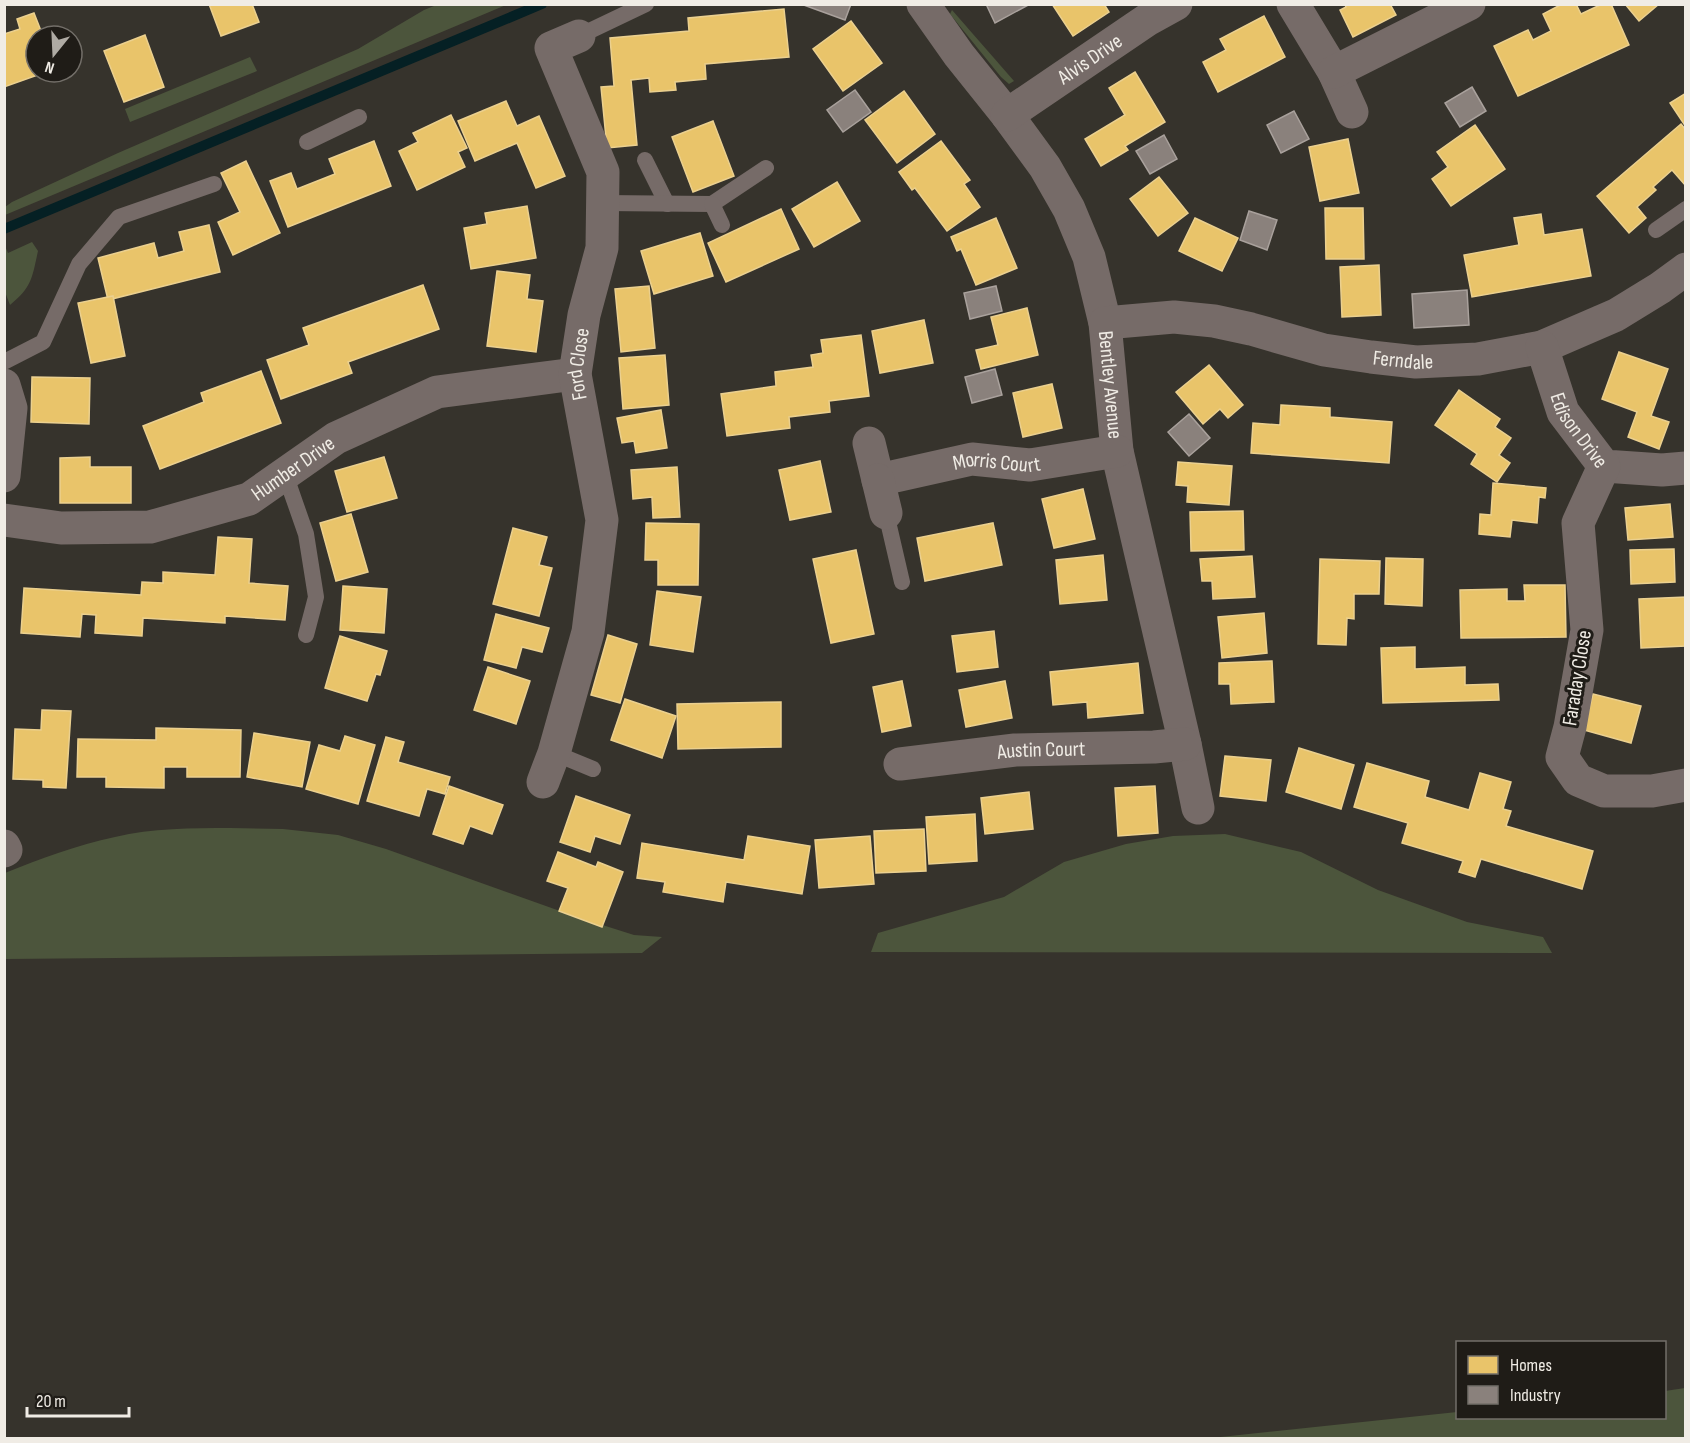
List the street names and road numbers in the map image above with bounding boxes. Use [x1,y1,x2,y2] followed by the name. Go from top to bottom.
[1052,28,1127,90] street label: Alvis Drive
[562,326,594,402] street label: Ford Close
[1093,330,1128,440] street label: Bentley Avenue
[1372,345,1434,375] street label: Ferndale
[1545,390,1613,473] street label: Edison Drive
[246,430,339,506] street label: Humber Drive
[950,446,1042,478] street label: Morris Court
[1557,628,1597,728] street label: Faraday Close
[995,736,1085,765] street label: Austin Court

